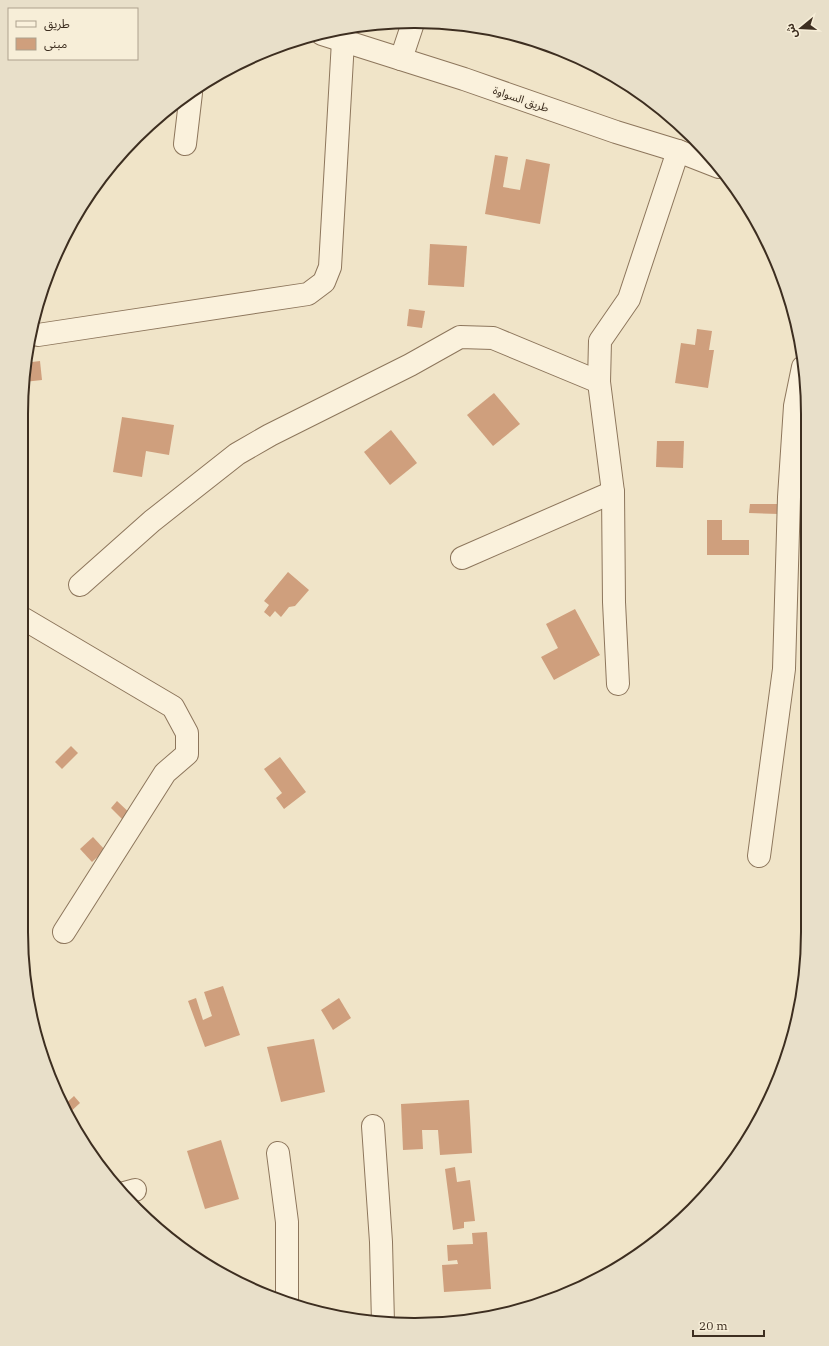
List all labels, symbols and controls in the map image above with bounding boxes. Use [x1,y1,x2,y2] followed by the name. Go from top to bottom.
[8,8,138,60] legend
[781,8,821,48] north arrow
[44,16,70,32] text: طريق
[783,22,800,40] text: ش
[44,36,67,51] text: مبنى
[491,83,551,115] street label: طريق السواوة
[693,1312,764,1338] scale bar
[699,1318,728,1333] text: 20 m

